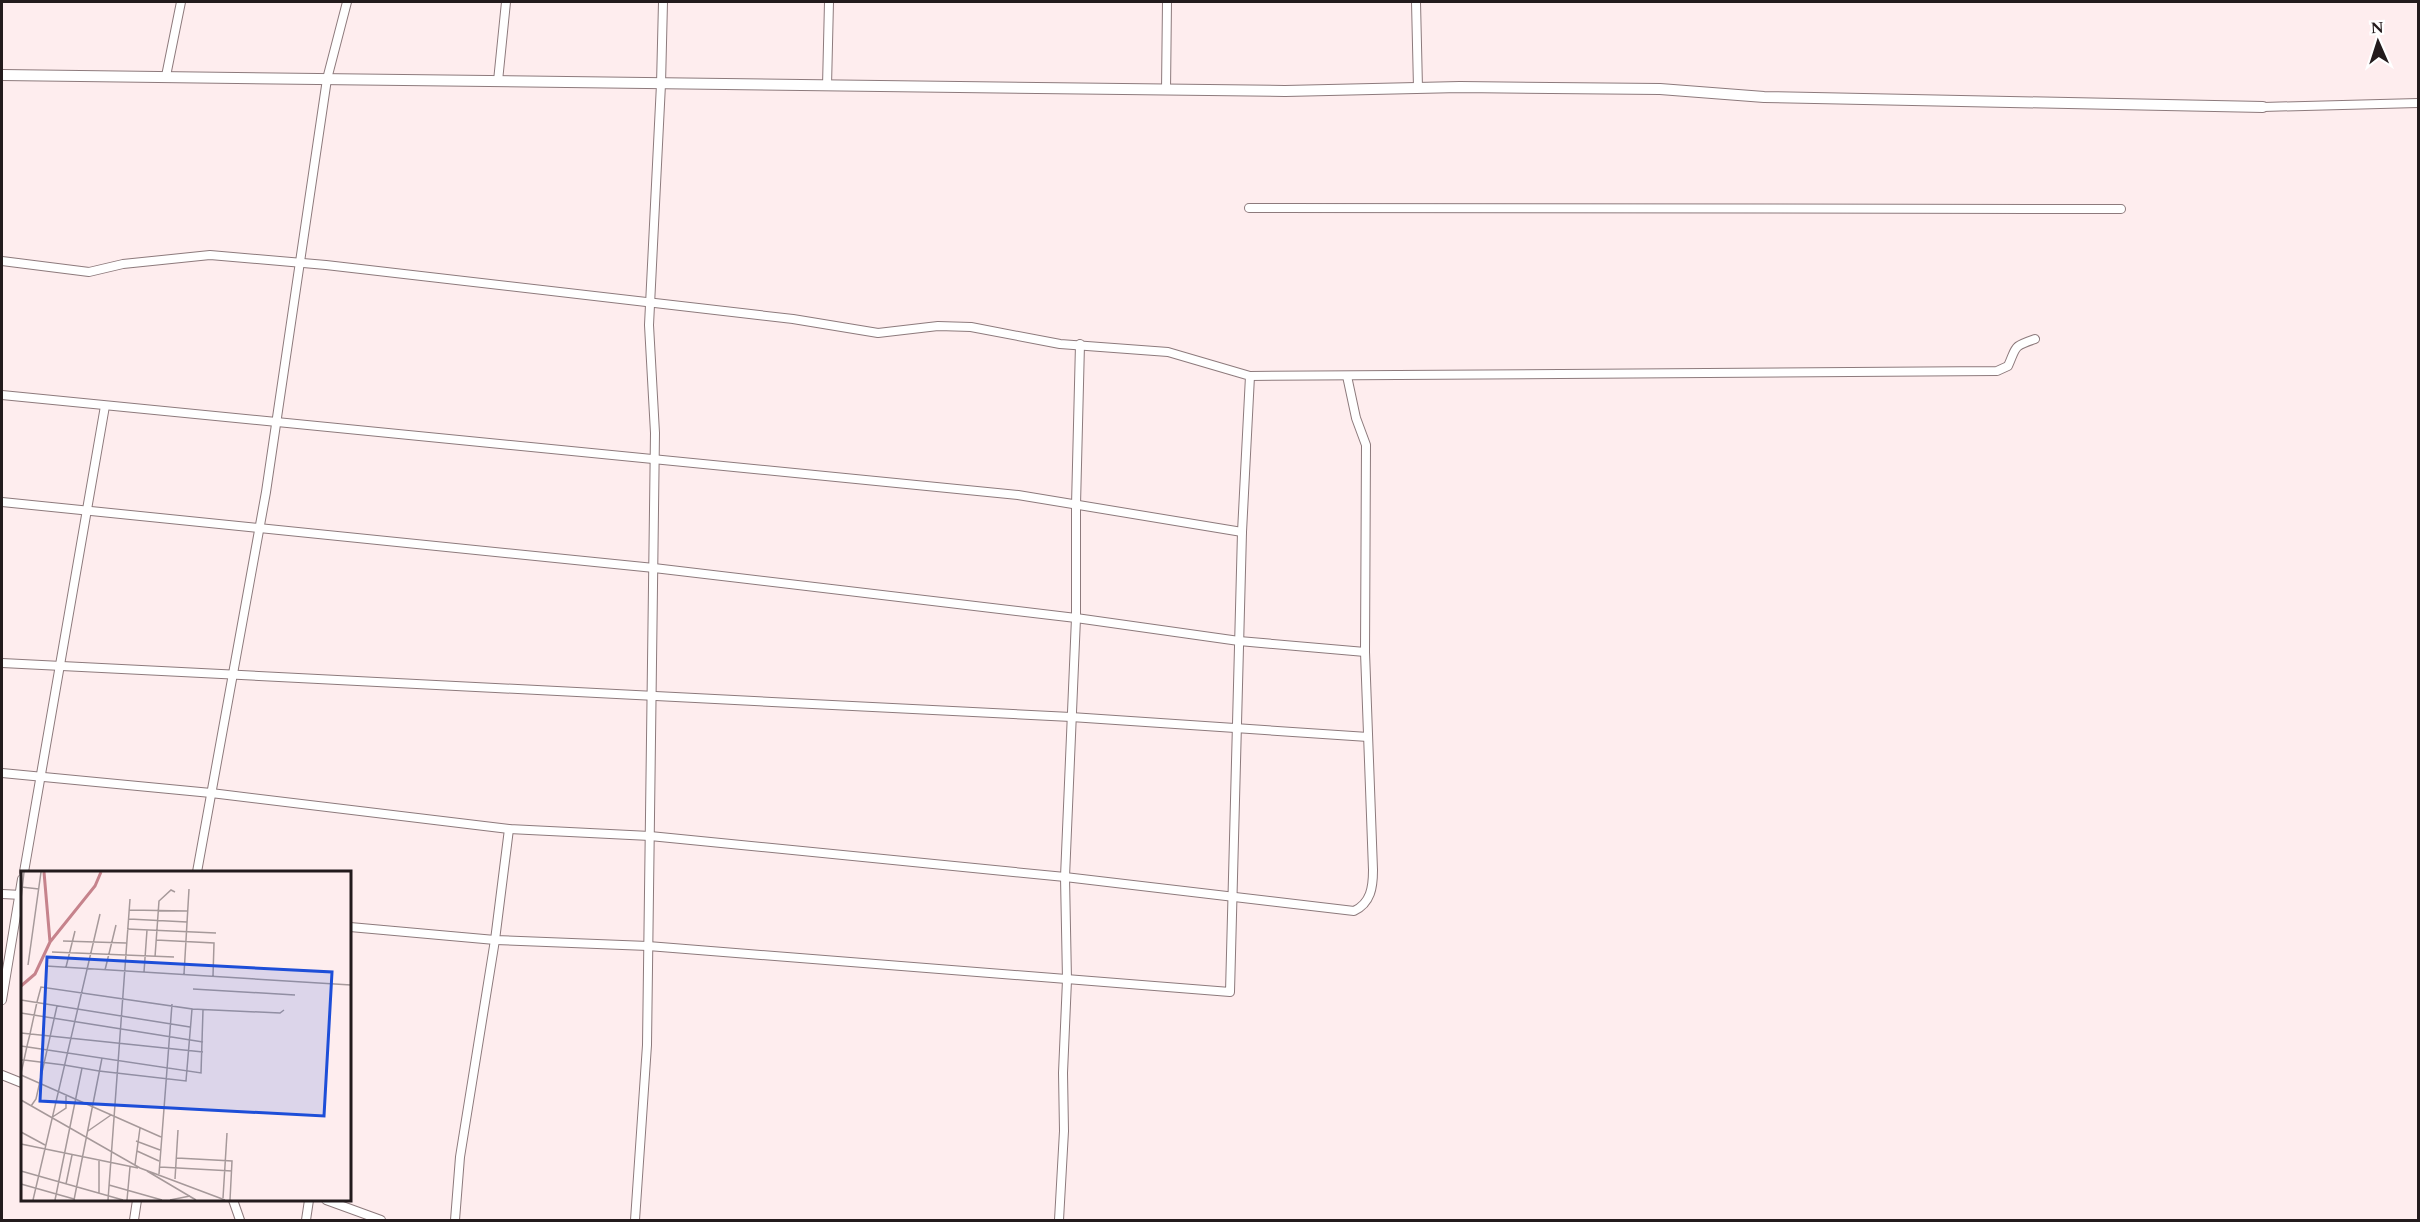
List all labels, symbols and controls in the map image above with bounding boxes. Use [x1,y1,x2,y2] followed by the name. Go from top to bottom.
[2348,12,2408,72] north arrow
[2370,16,2384,40] text: N
[21,871,351,1201] inset map

